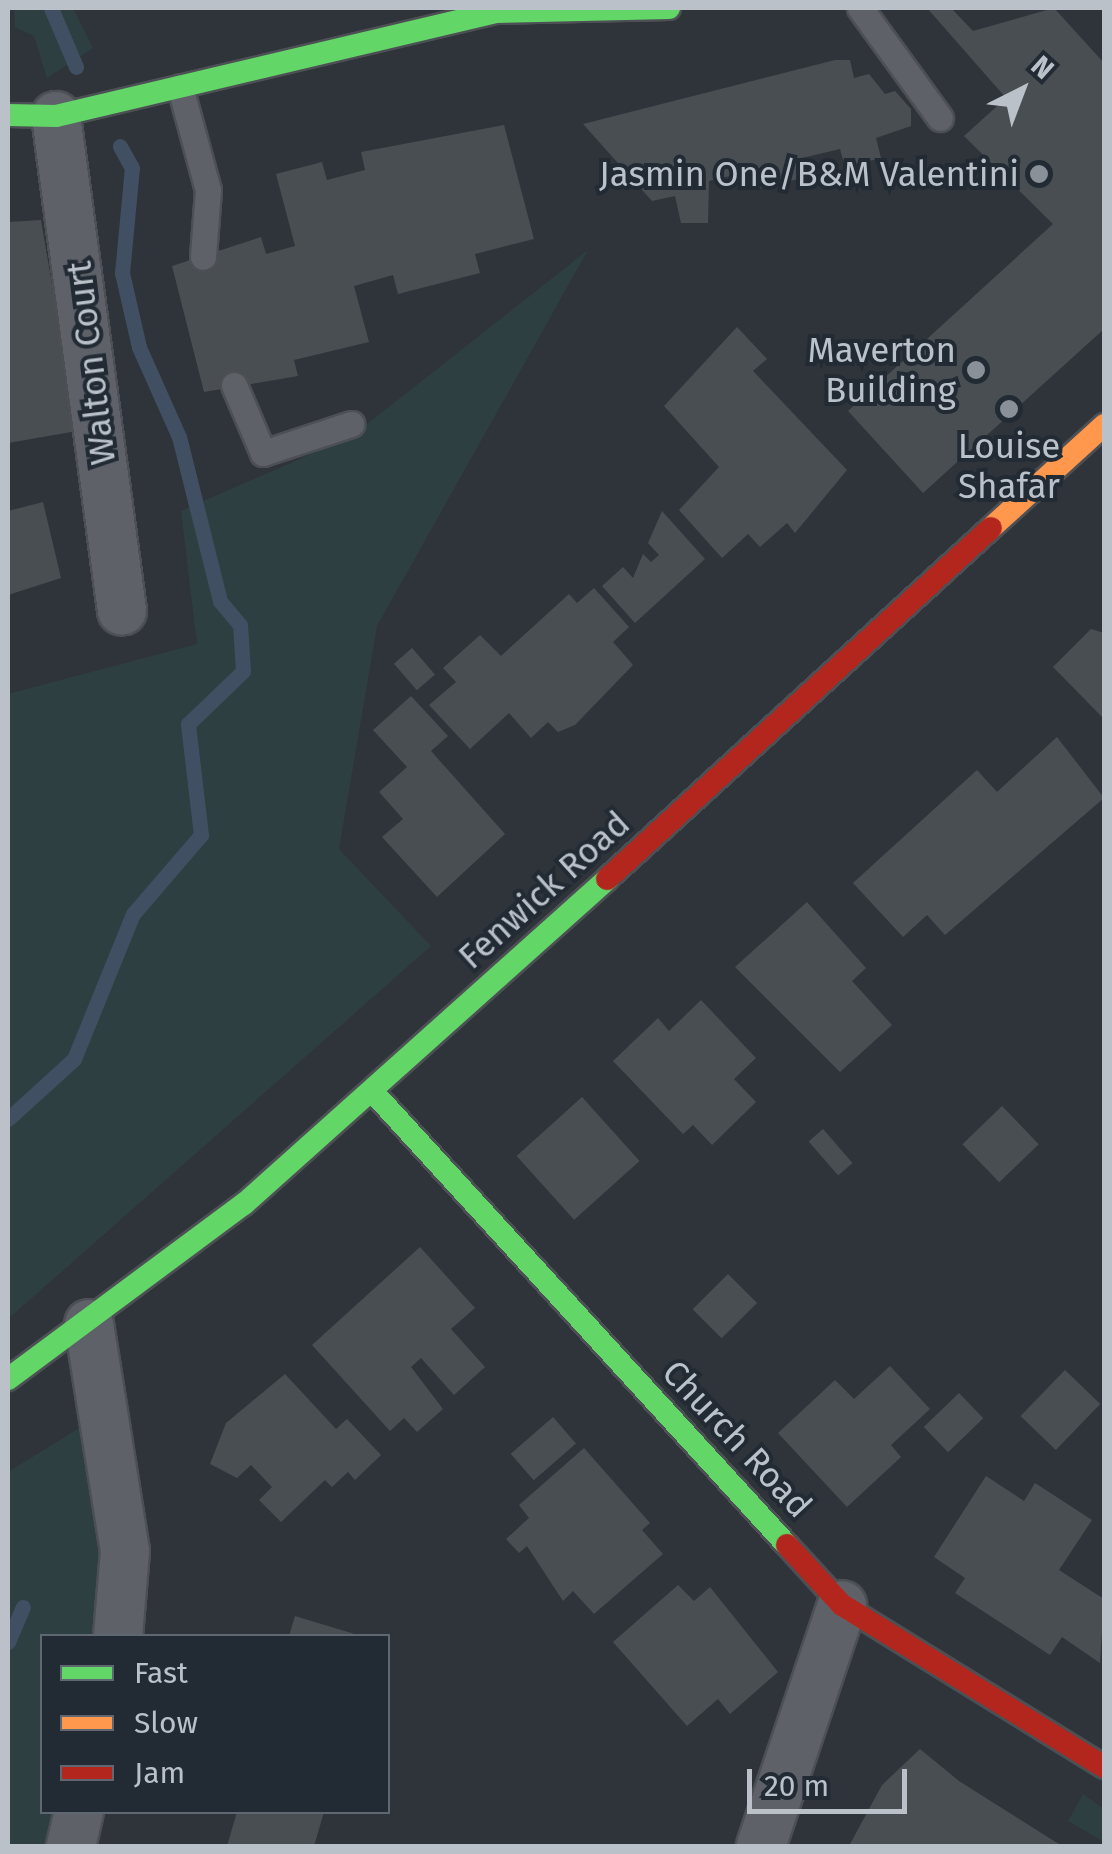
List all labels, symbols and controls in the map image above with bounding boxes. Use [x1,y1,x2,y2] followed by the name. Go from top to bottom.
[972,40,1072,140] north arrow
[1024,49,1060,86] text: N
[599,153,1019,195] place label: Jasmin One/B&M Valentini
[1028,163,1050,185] marker: Jasmin One/B&M Valentini
[58,259,124,467] street label: Walton Court
[808,329,956,411] place label: Maverton Building
[965,359,987,381] marker: Maverton Building
[998,398,1020,420] marker: Louise Shafar
[958,425,1060,507] place label: Louise Shafar
[450,802,638,978] street label: Fenwick Road
[654,1352,820,1526] street label: Church Road
[40,1634,390,1814] legend
[134,1655,188,1691] text: Fast
[134,1705,198,1741] text: Slow
[752,1749,912,1811] scale bar
[134,1755,185,1791] text: Jam
[764,1768,829,1804] text: 20 m

